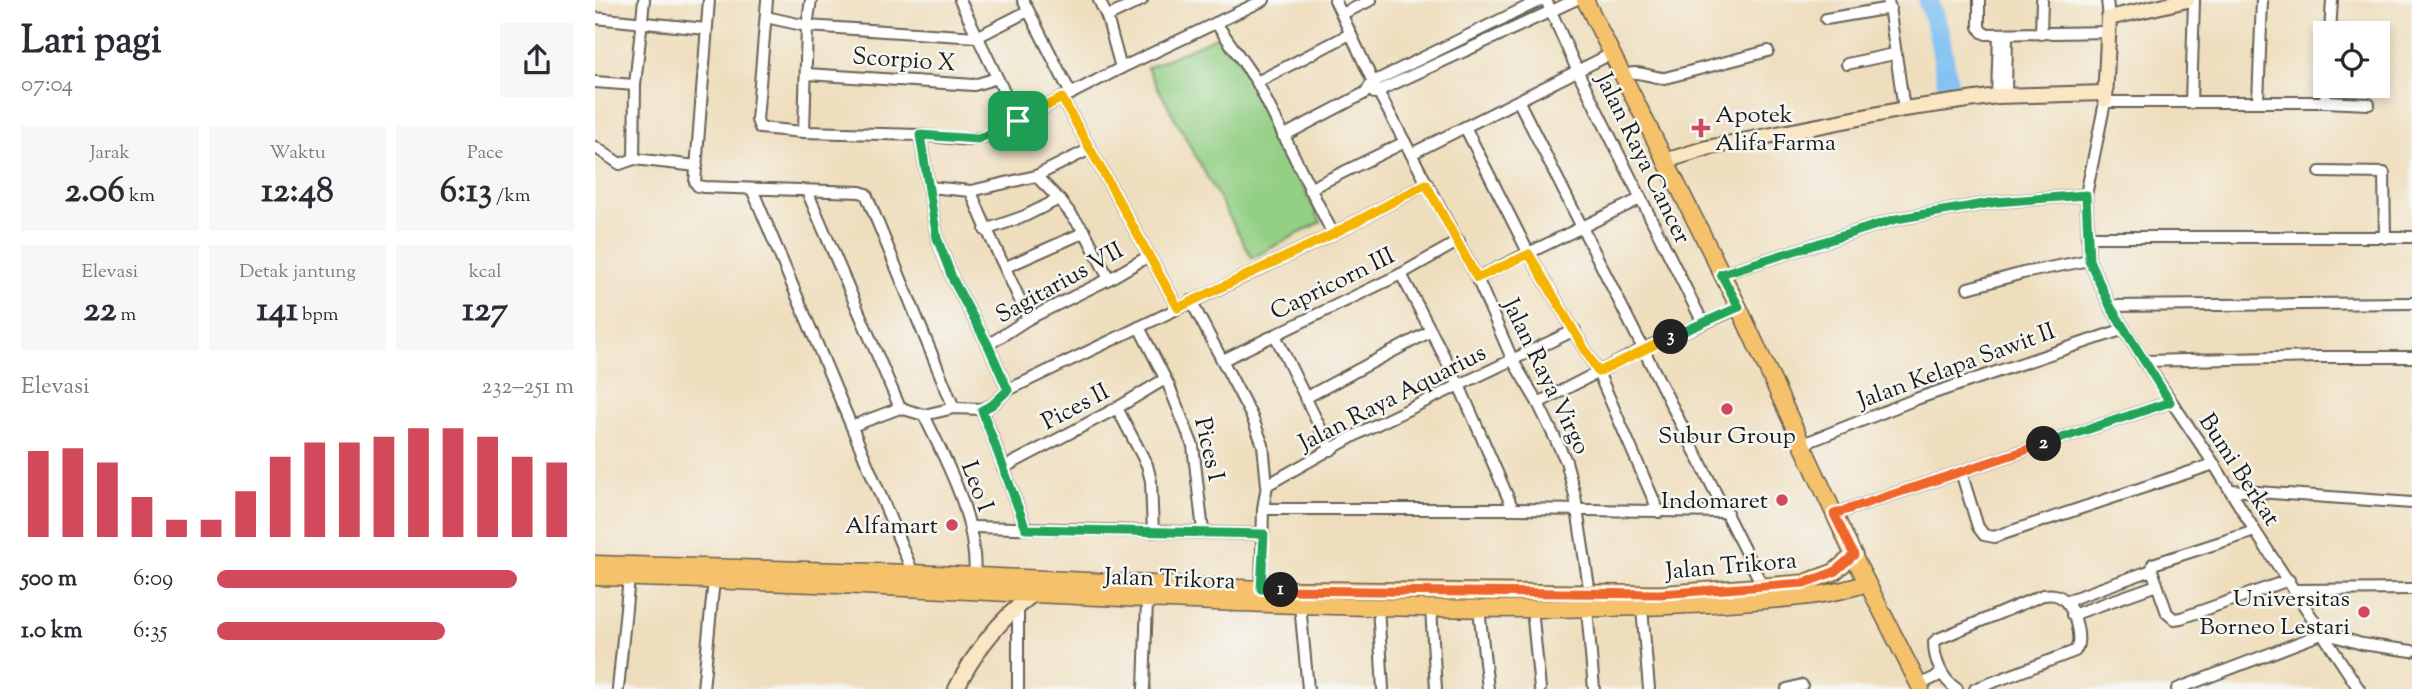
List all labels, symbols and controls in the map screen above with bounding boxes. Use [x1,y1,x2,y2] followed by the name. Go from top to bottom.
[21,16,161,70] text: Lari pagi
[2313,21,2390,98] map controls
[2313,21,2390,98] button: locate
[500,23,574,97] button: share
[851,40,957,82] street label: Scorpio X
[1585,66,1698,250] street label: Jalan Raya Cancer
[21,69,73,102] text: 07:04
[988,91,1048,151] pin
[1715,99,1836,161] place label: Apotek Alifa Farma
[999,102,1037,140] icon: arrive
[1693,120,1709,136] marker: Apotek Alifa Farma
[90,140,130,167] text: Jarak
[269,140,326,167] text: Waktu
[467,140,503,167] text: Pace
[65,167,125,218] text: 2.06
[261,167,334,218] text: 12:48
[440,167,492,218] text: 6:13
[125,183,155,210] text: km
[492,183,530,210] text: /km
[990,235,1130,333] street label: Sagitarius VII
[1265,240,1401,330] street label: Capricorn III
[81,259,138,286] text: Elevasi
[239,259,356,286] text: Detak jantung
[469,259,501,286] text: kcal
[84,286,116,337] text: 22
[257,286,298,337] text: 141
[462,286,508,337] text: 127
[1492,291,1598,461] street label: Jalan Raya Virgo
[116,302,136,329] text: m
[298,302,338,329] text: bpm
[1851,315,2060,419] street label: Jalan Kelapa Sawit II
[1653,320,1689,354] pin: 3
[1667,323,1674,350] text: 3
[1292,337,1492,462] street label: Jalan Raya Aquarius
[21,371,90,404] text: Elevasi
[482,371,574,404] text: 232–251 m
[1036,376,1116,440] street label: Pices II
[1719,401,1735,417] marker: Subur Group
[2189,407,2287,533] street label: Bumi Berkat
[1184,414,1232,485] street label: Pices I
[1658,420,1796,454] place label: Subur Group
[2027,426,2061,462] pin: 2
[2039,430,2048,457] text: 2
[951,456,1001,517] street label: Leo I
[1661,485,1768,519] place label: Indomaret
[1774,492,1790,508] marker: Indomaret
[845,510,938,544] place label: Alfamart
[944,517,960,533] marker: Alfamart
[1662,544,1798,590] street label: Jalan Trikora
[1102,561,1236,599] street label: Jalan Trikora
[21,563,77,596] text: 500 m
[133,563,173,596] text: 6:09
[1263,572,1299,608] pin: 1
[1277,576,1284,603] text: 1
[2200,583,2350,645] place label: Universitas Borneo Lestari
[2356,604,2372,620] marker: Universitas Borneo Lestari
[21,615,83,648] text: 1.0 km
[133,615,167,648] text: 6:35

